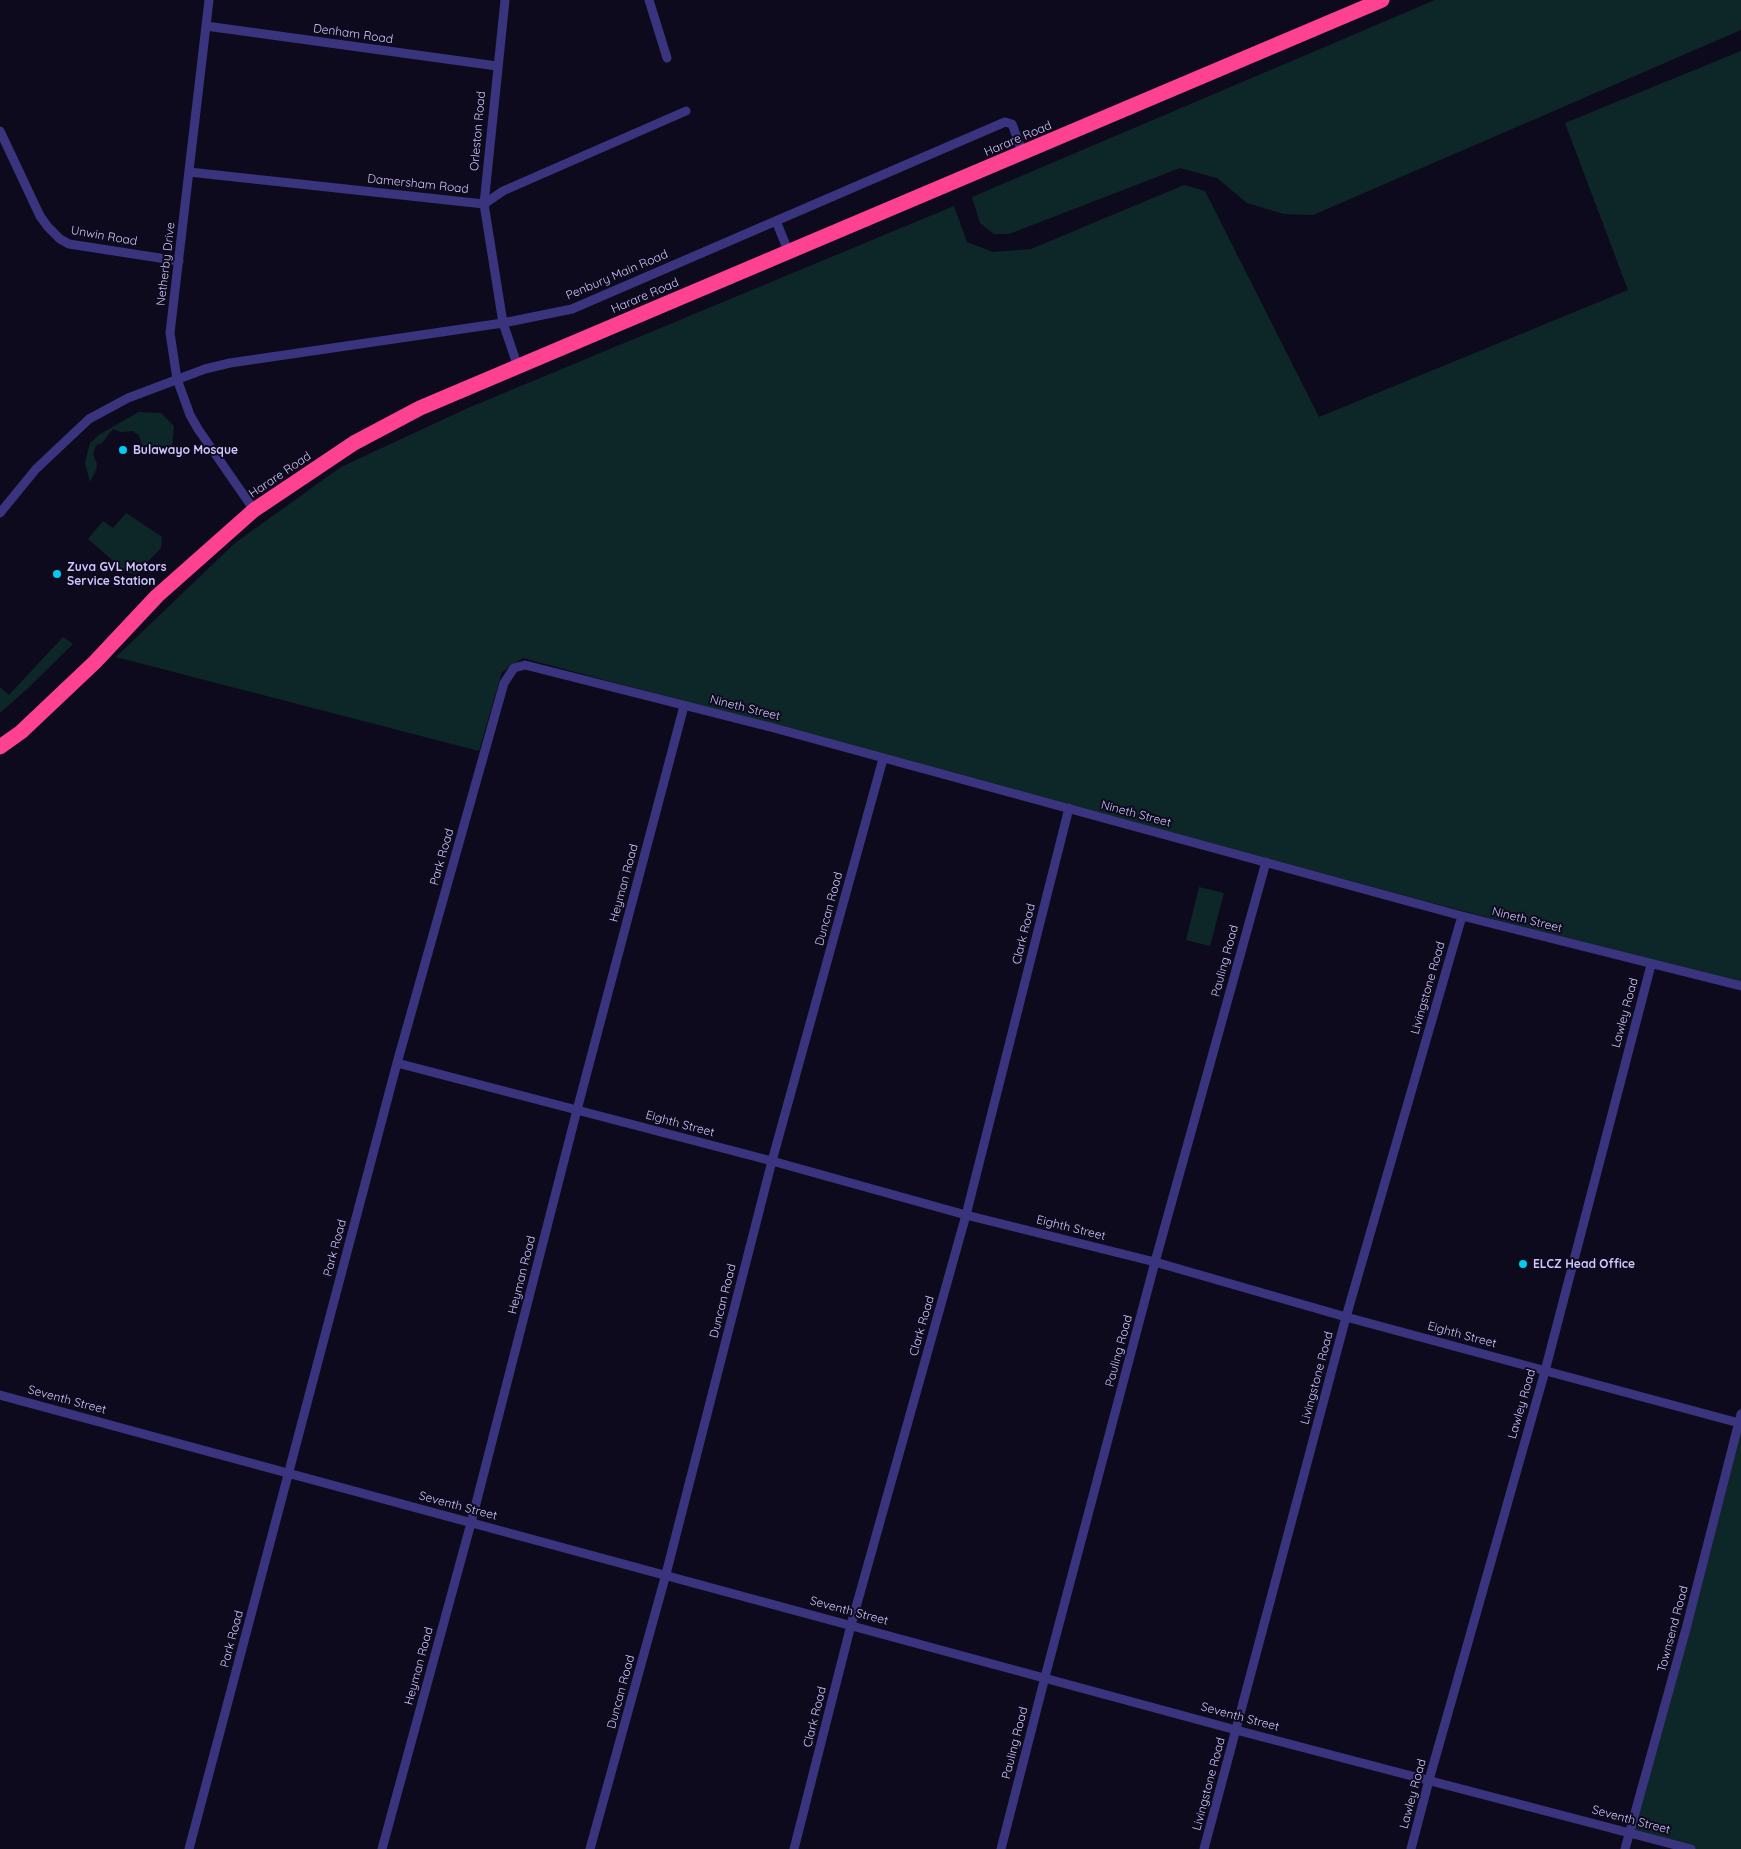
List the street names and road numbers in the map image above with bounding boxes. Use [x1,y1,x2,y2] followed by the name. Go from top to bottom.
[312,21,394,47] street label: Denham Road
[467,90,489,172] street label: Orleston Road
[982,118,1054,160] street label: Harare Road
[367,172,469,196] street label: Damersham Road
[154,221,178,307] street label: Netherby Drive
[70,223,138,249] street label: Unwin Road
[564,247,670,303] street label: Penbury Main Road
[609,275,681,317] street label: Harare Road
[246,449,314,501] street label: Harare Road
[708,692,782,724] street label: Nineth Street
[1099,798,1173,830] street label: Nineth Street
[427,827,457,887] street label: Park Road
[607,842,641,924] street label: Heyman Road
[812,870,846,948] street label: Duncan Road
[1010,902,1038,966] street label: Clark Road
[1490,904,1564,936] street label: Nineth Street
[1208,923,1242,999] street label: Pauling Road
[1408,940,1448,1036] street label: Livingstone Road
[1609,976,1641,1050] street label: Lawley Road
[644,1108,716,1140] street label: Eighth Street
[1035,1212,1107,1244] street label: Eighth Street
[320,1218,350,1278] street label: Park Road
[505,1234,539,1316] street label: Heyman Road
[707,1262,739,1340] street label: Duncan Road
[907,1294,937,1358] street label: Clark Road
[1102,1313,1136,1389] street label: Pauling Road
[1426,1319,1498,1351] street label: Eighth Street
[1298,1330,1336,1426] street label: Livingstone Road
[1505,1367,1539,1441] street label: Lawley Road
[26,1383,108,1417] street label: Seventh Street
[417,1489,499,1523] street label: Seventh Street
[1655,1584,1691,1674] street label: Townsend Road
[808,1594,890,1628] street label: Seventh Street
[217,1609,247,1669] street label: Park Road
[402,1625,436,1707] street label: Heyman Road
[604,1653,638,1731] street label: Duncan Road
[801,1685,829,1749] street label: Clark Road
[1199,1700,1281,1734] street label: Seventh Street
[999,1705,1031,1781] street label: Pauling Road
[1190,1736,1228,1832] street label: Livingstone Road
[1397,1757,1429,1831] street label: Lawley Road
[1590,1803,1672,1837] street label: Seventh Street

